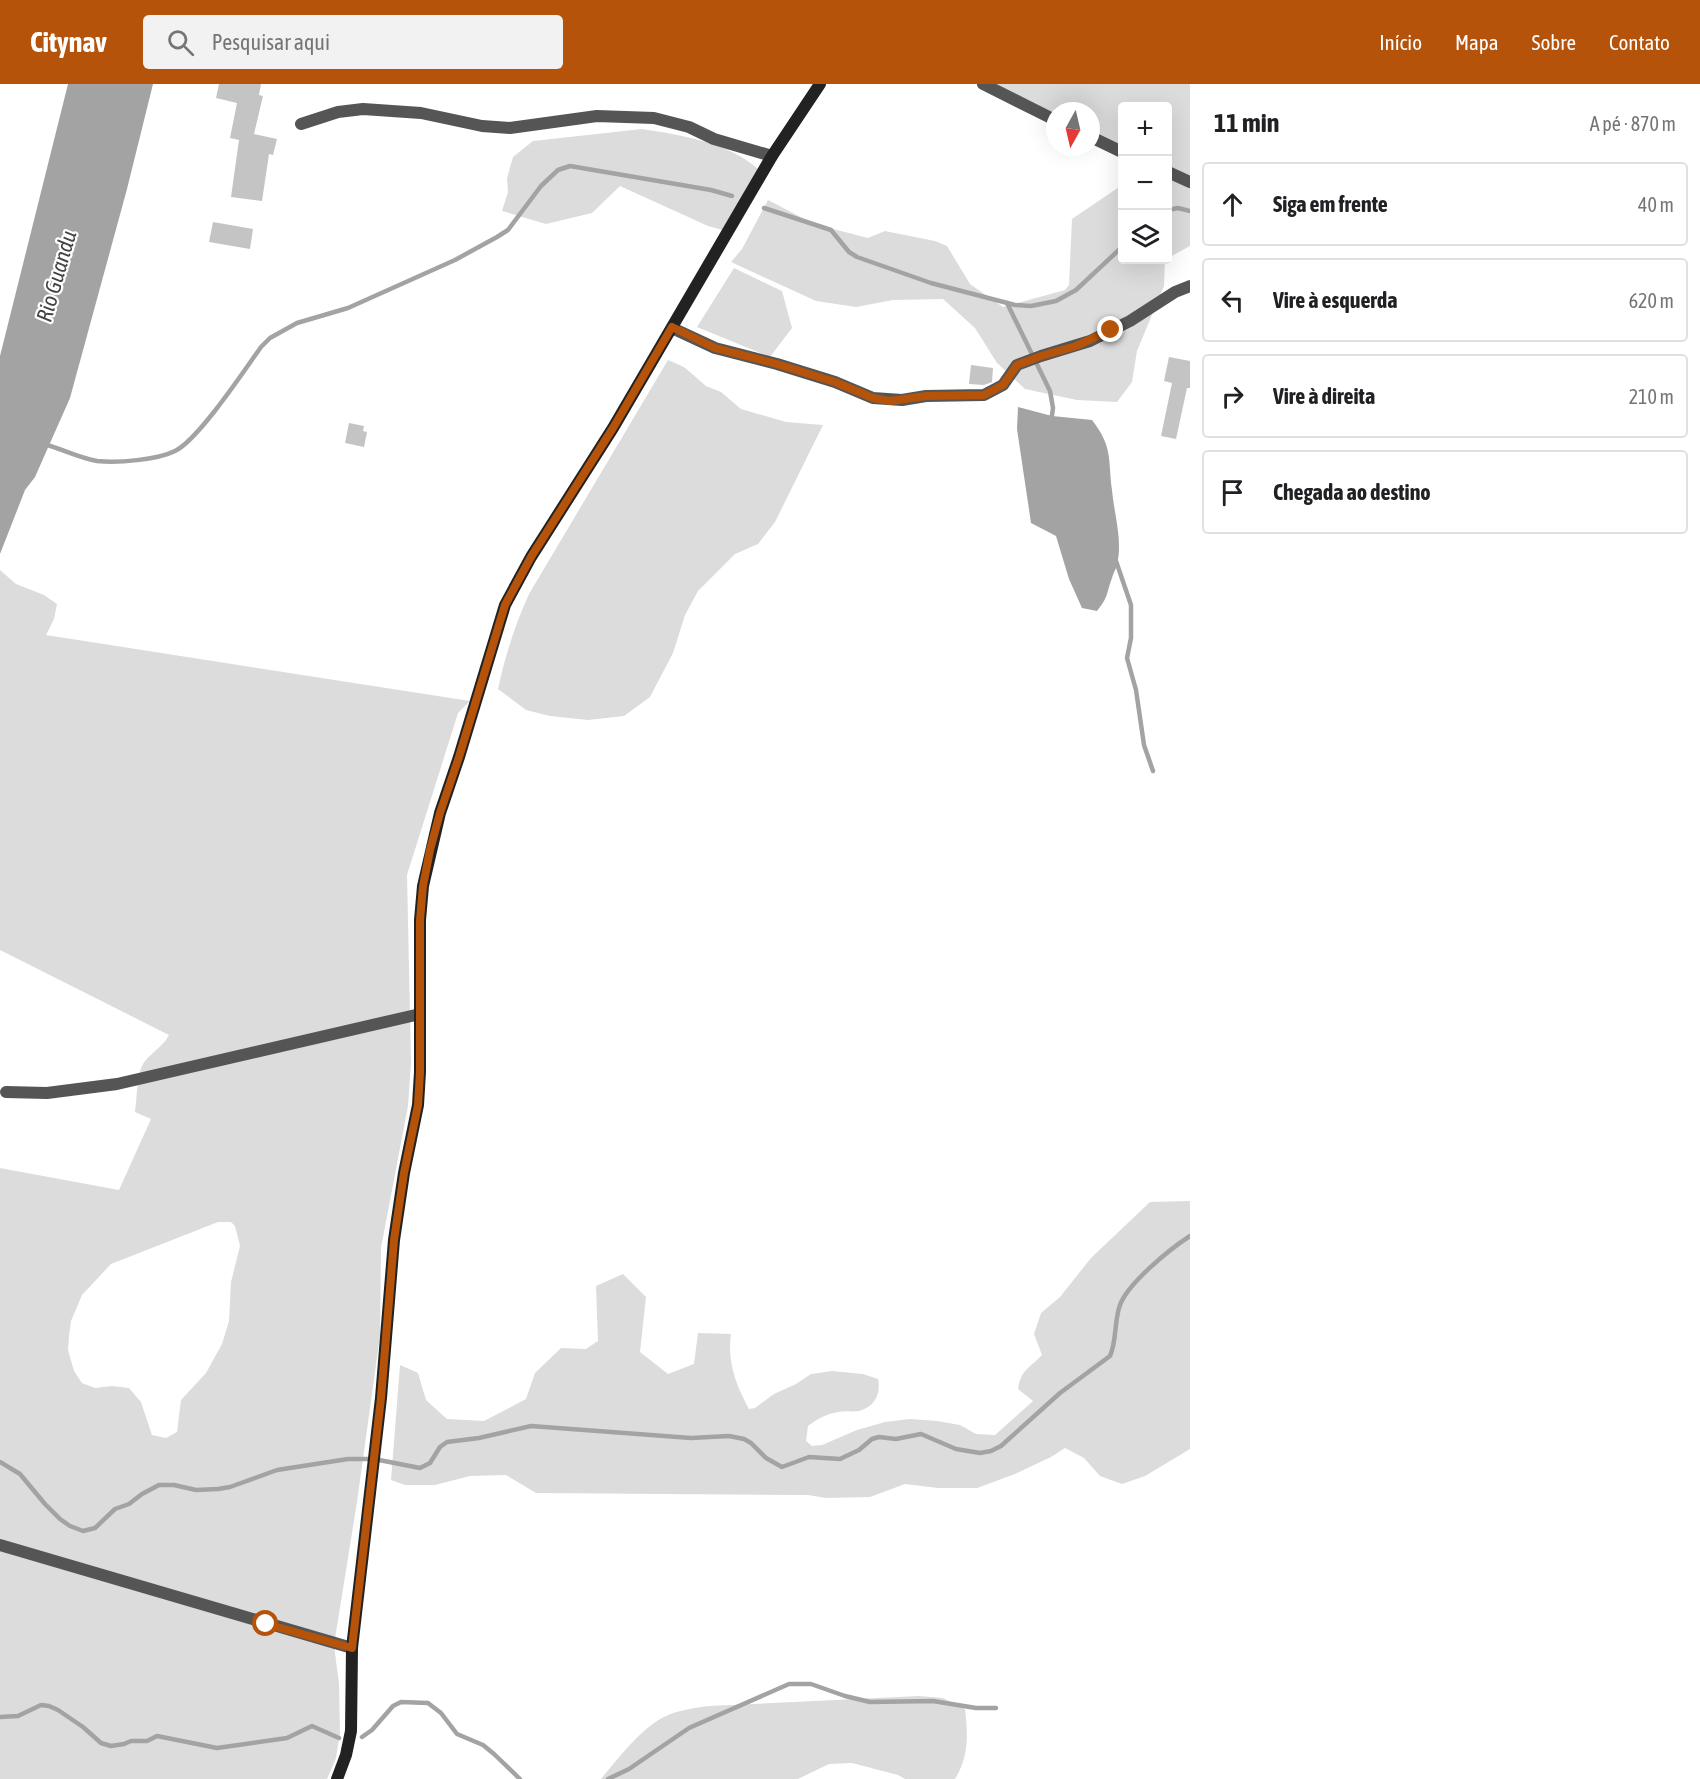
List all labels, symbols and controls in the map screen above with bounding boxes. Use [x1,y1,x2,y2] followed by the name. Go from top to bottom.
[143,15,563,69] search box
[30,26,107,58] text: Citynav
[164,26,197,59] icon: search
[212,29,330,55] text: Pesquisar aqui
[1379,30,1422,54] text: Início
[1455,30,1499,54] text: Mapa
[1532,30,1576,54] text: Sobre
[1609,30,1670,54] text: Contato
[1046,102,1100,156] north arrow
[1118,102,1172,264] map controls
[1118,102,1172,156] button: +
[1214,108,1279,138] text: 11 min
[1590,112,1676,135] text: A pé · 870 m
[1118,156,1172,210] button: −
[1216,188,1249,221] icon: ahead
[1273,191,1388,217] text: Siga em frente
[1638,193,1674,216] text: 40 m
[1118,210,1172,264] button: layers
[31,227,82,325] water label: Rio Guandu
[1216,284,1249,317] icon: left
[1273,287,1398,313] text: Vire à esquerda
[1629,289,1674,312] text: 620 m
[1097,316,1123,342] route end
[1216,380,1249,413] icon: right
[1273,383,1375,409] text: Vire à direita
[1629,385,1674,408] text: 210 m
[1216,476,1249,509] icon: arrive
[1273,479,1431,505] text: Chegada ao destino
[252,1610,278,1636] route start

